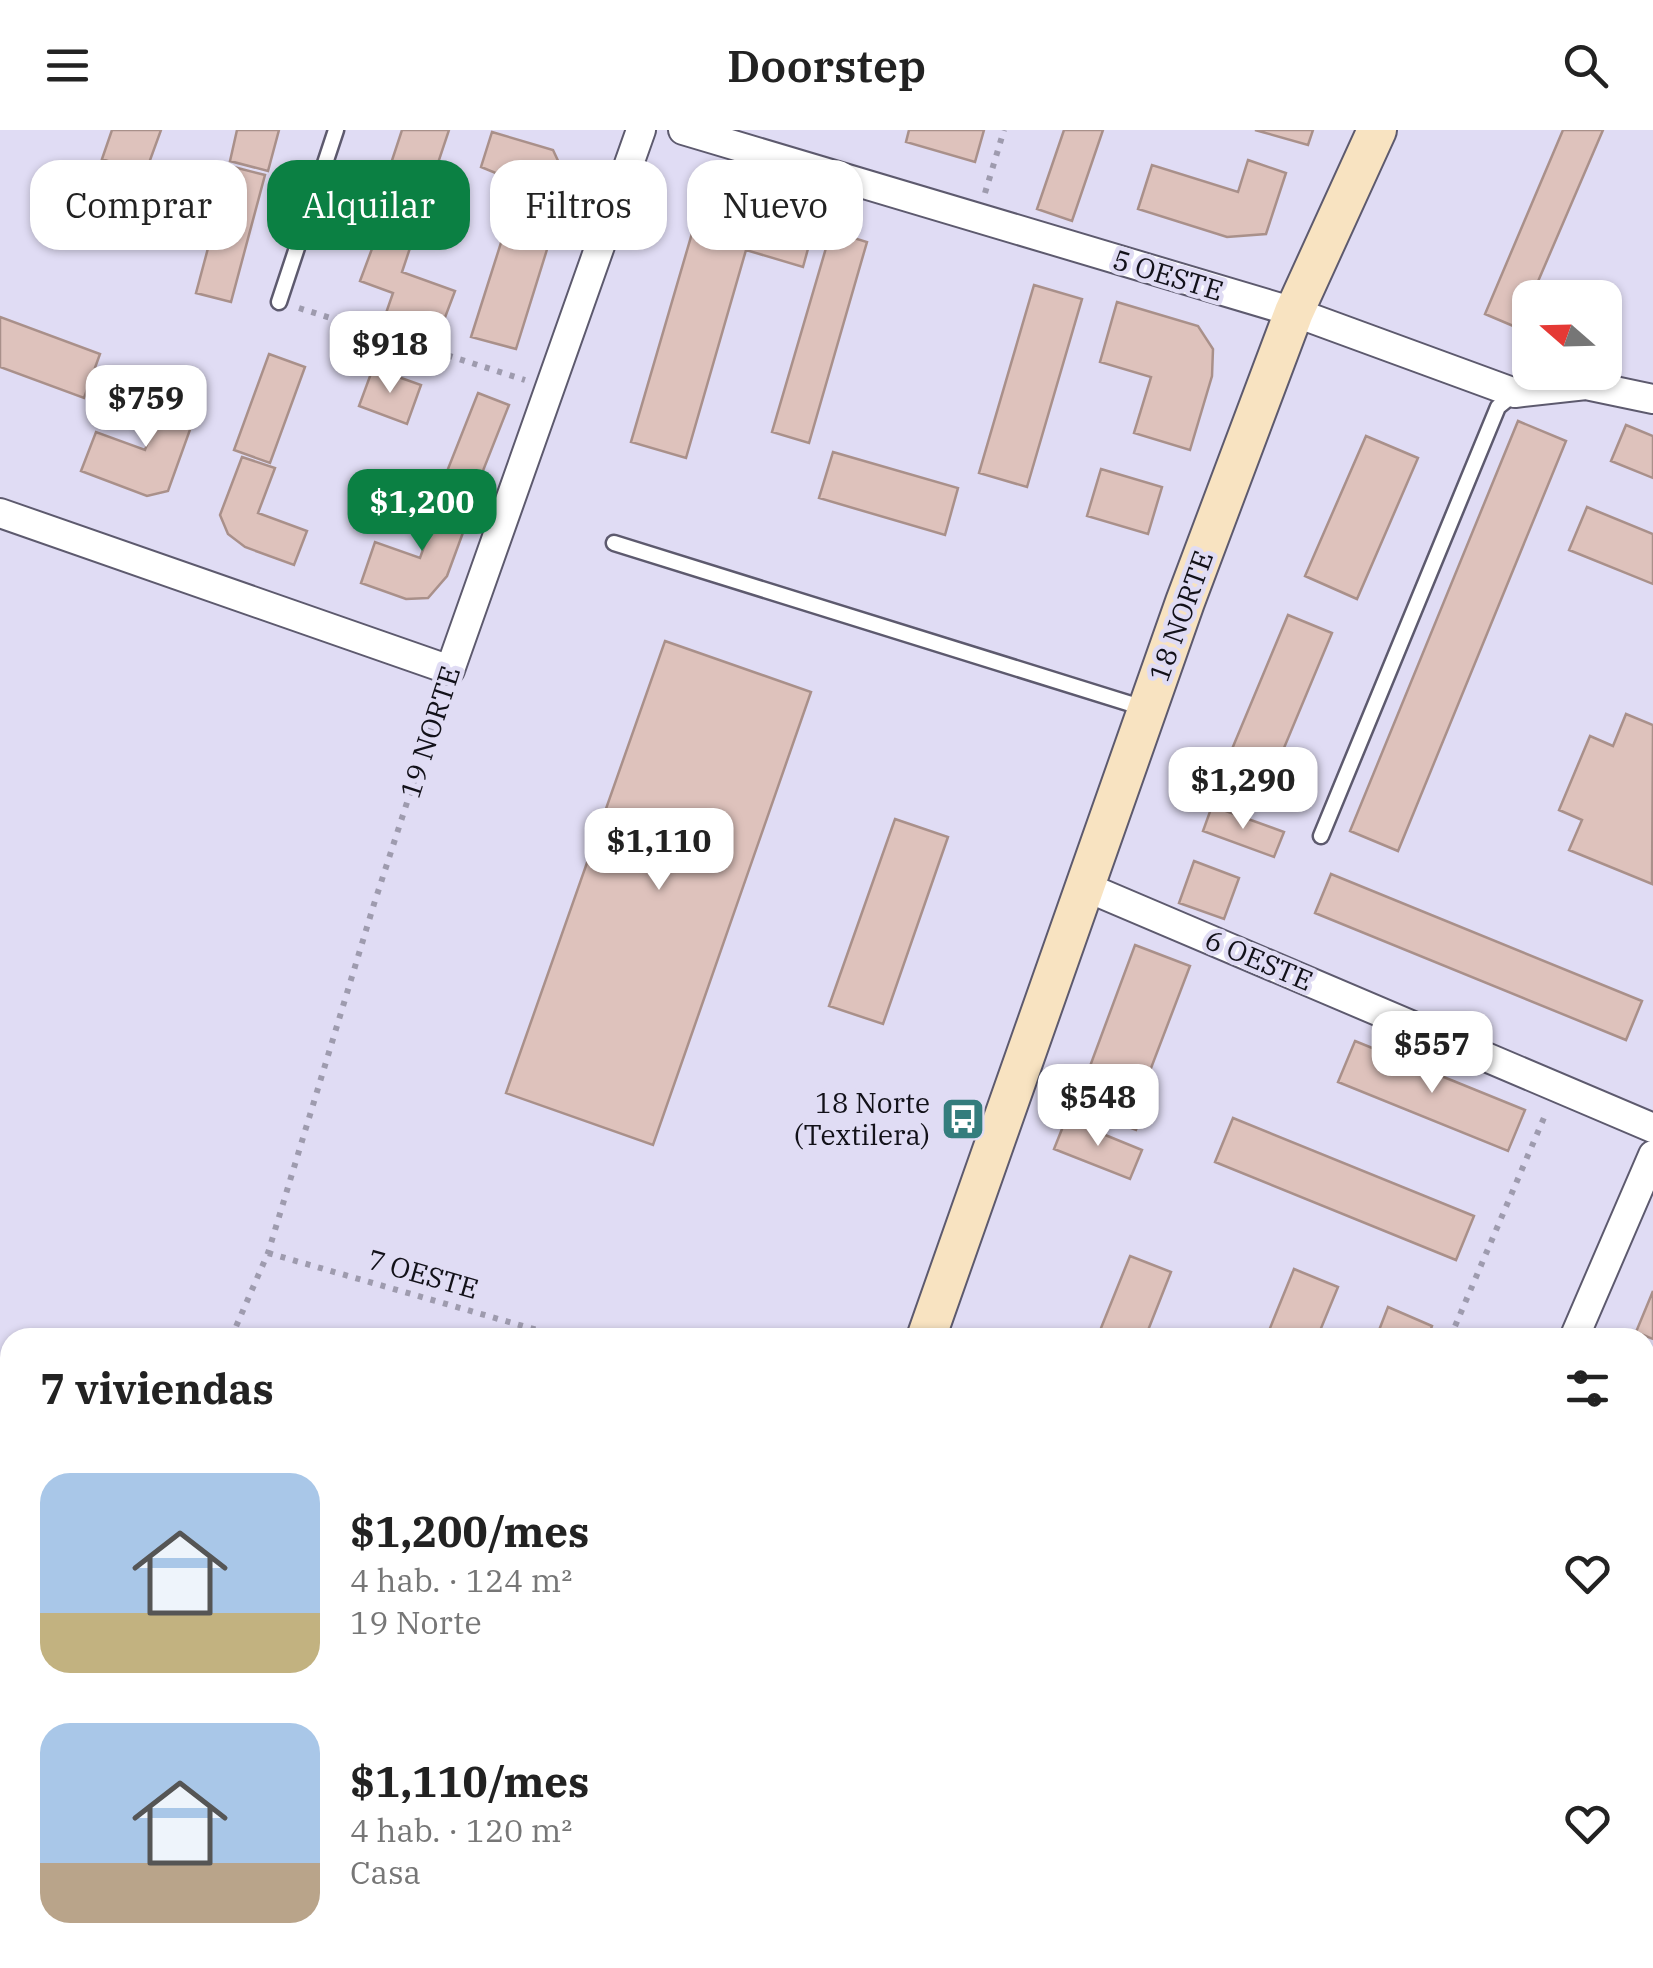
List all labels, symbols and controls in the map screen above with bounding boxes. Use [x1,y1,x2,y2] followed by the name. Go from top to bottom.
[727,36,926,94] text: Doorstep
[40,38,95,93] icon: menu
[1558,38,1613,93] icon: search
[30,160,247,250] chip: Comprar
[267,160,470,250] chip: Alquilar
[490,160,667,250] chip: Filtros
[687,160,863,250] chip: Nuevo
[1108,240,1228,309] street label: 5 OESTE
[1512,280,1622,390] north arrow
[1512,280,1622,390] map controls
[331,311,449,396] pin: $918
[352,322,428,364] text: $918
[87,365,205,450] pin: $759
[108,376,184,418] text: $759
[341,469,503,554] pin: $1,200
[370,480,474,522] text: $1,200
[1140,545,1221,686] street label: 18 NORTE
[391,661,468,802] street label: 19 NORTE
[1162,747,1324,832] pin: $1,290
[1191,758,1295,800] text: $1,290
[578,808,740,893] pin: $1,110
[607,819,711,861] text: $1,110
[1200,920,1319,999] street label: 6 OESTE
[1373,1011,1491,1096] pin: $557
[1394,1022,1470,1064] text: $557
[1039,1064,1157,1149] pin: $548
[1060,1075,1136,1117] text: $548
[794,1084,930,1153] place label: 18 Norte (Textilera)
[940,1096,986,1142] bus stop icon: 18 Norte (Textilera)
[363,1240,483,1307] street label: 7 OESTE
[40,1361,274,1416] text: 7 viviendas
[1560,1361,1615,1416] icon: filters
[350,1504,589,1559] text: $1,200/mes
[120,1513,240,1633] icon: home
[1560,1546,1615,1601] icon: heart
[350,1559,572,1601] text: 4 hab. · 124 m²
[350,1601,482,1643] text: 19 Norte
[350,1754,589,1809] text: $1,110/mes
[120,1763,240,1883] icon: home
[1560,1796,1615,1851] icon: heart
[350,1809,572,1851] text: 4 hab. · 120 m²
[350,1851,421,1893] text: Casa

